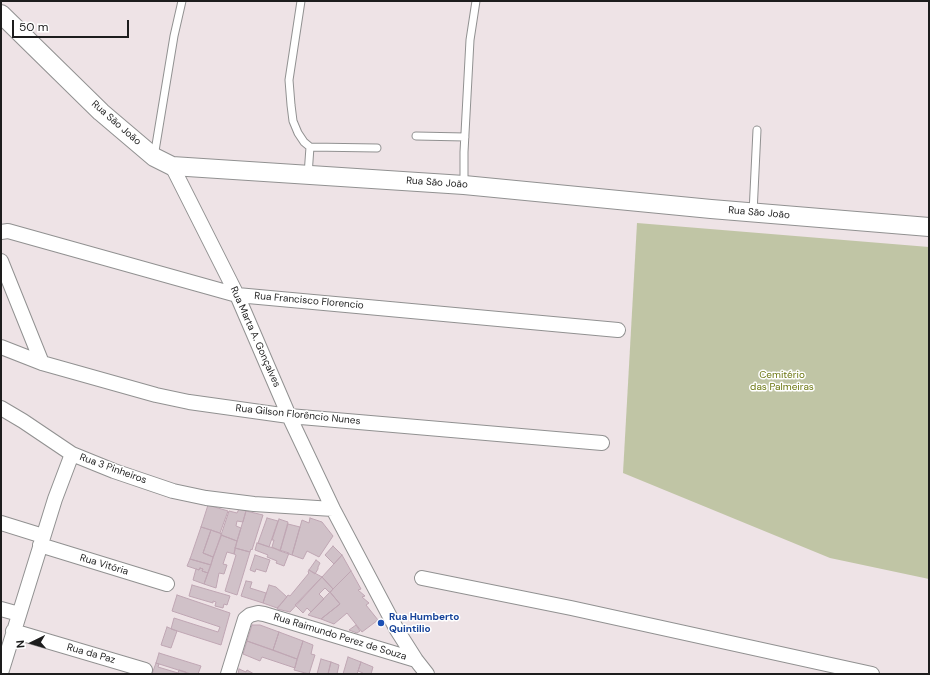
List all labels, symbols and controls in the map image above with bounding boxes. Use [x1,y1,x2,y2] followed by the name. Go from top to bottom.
[14,12,131,38] scale bar
[19,19,48,35] text: 50 m
[89,98,143,148] street label: Rua São João
[406,175,468,191] street label: Rua São João
[728,204,790,222] street label: Rua São João
[227,285,283,389] street label: Rua Marta A. Gonçalves
[254,290,364,312] street label: Rua Francisco Florencio
[750,369,814,392] park label: Cemitério das Palmeiras
[235,402,361,428] street label: Rua Gilson Florêncio Nunes
[78,451,148,487] street label: Rua 3 Pinheiros
[78,552,130,578] street label: Rua Vitória
[272,611,408,663] street label: Rua Raimundo Perez de Souza
[389,611,459,634] place label: Rua Humberto Quintilio
[376,618,386,628] marker: Rua Humberto Quintilio
[12,623,52,663] north arrow
[13,639,27,649] text: N
[65,641,117,667] street label: Rua da Paz

